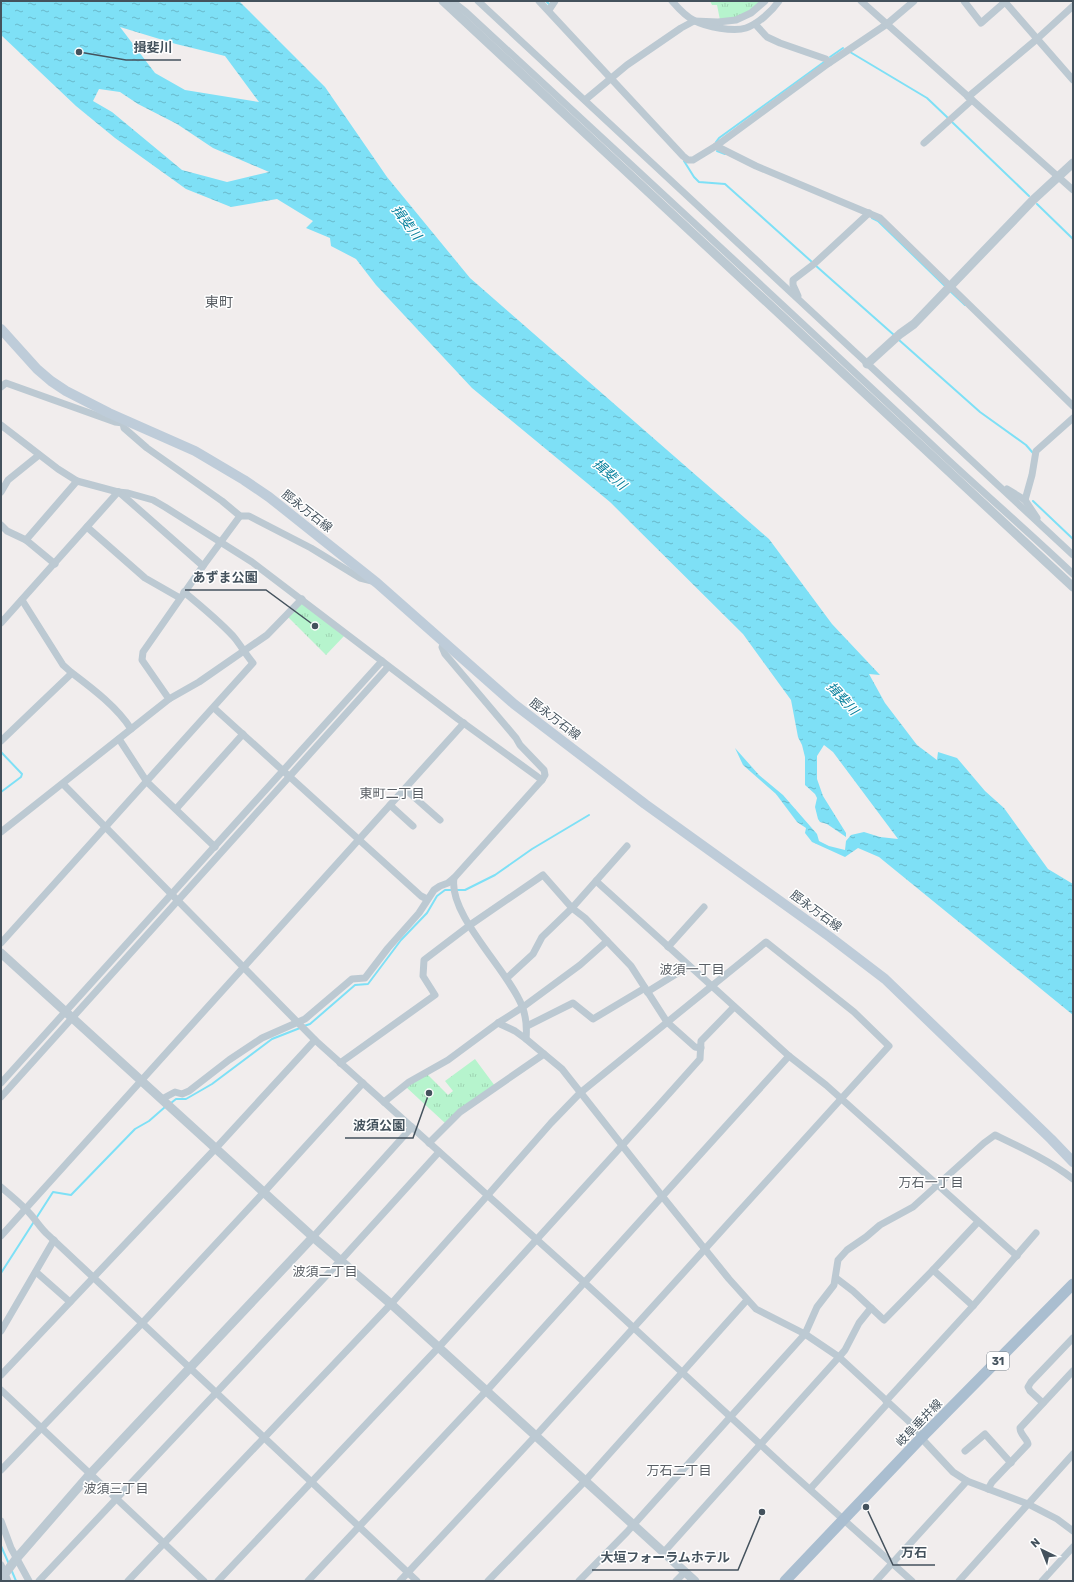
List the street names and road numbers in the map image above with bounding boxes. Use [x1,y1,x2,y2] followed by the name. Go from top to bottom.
[279,487,335,535] street label: 脛永万石線
[527,695,583,743] street label: 脛永万石線
[788,888,844,934] street label: 脛永万石線
[987,1352,1009,1370] road number: 31
[893,1397,945,1449] street label: 岐阜垂井線

